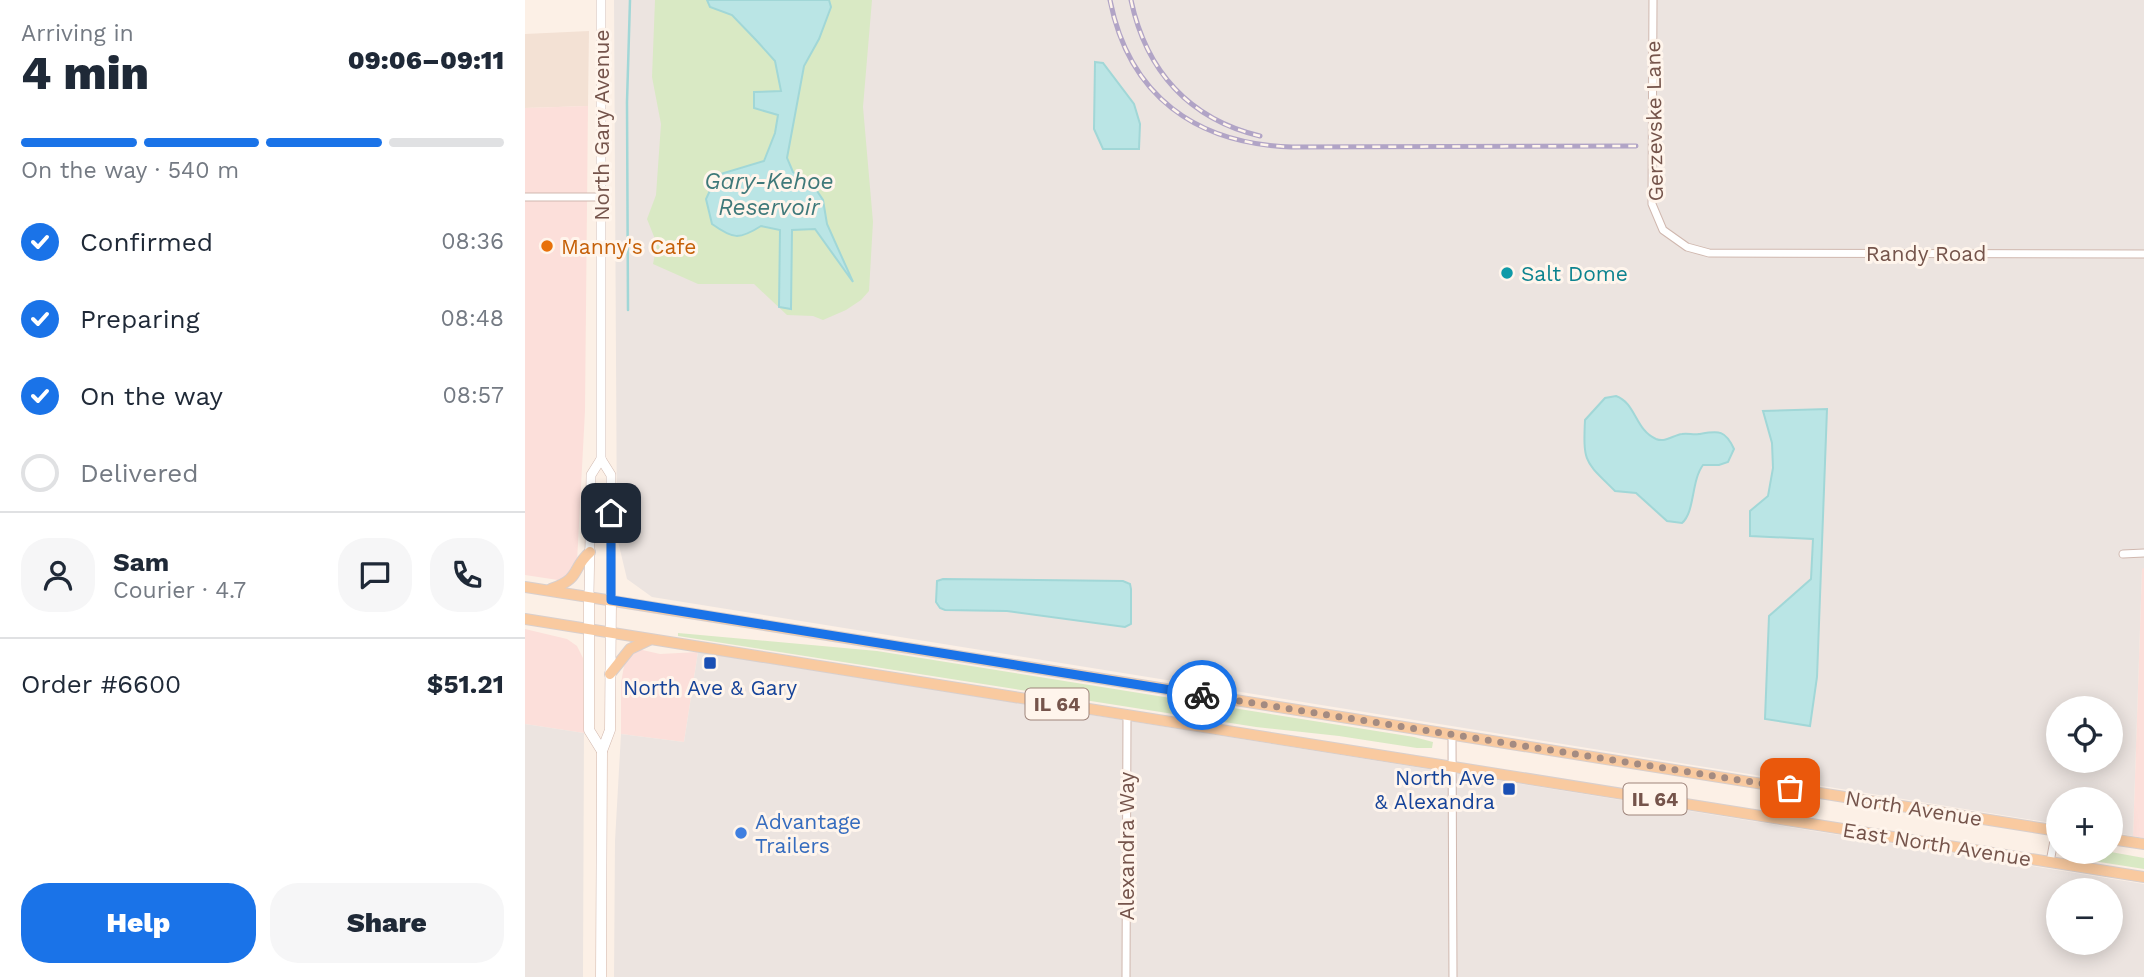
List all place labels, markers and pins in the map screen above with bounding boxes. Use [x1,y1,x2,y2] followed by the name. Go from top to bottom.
[561,234,696,259] place label: Manny's Cafe
[539,238,555,254] marker: Manny's Cafe
[1521,261,1628,286] place label: Salt Dome
[1499,265,1515,281] marker: Salt Dome
[581,483,641,543] pin
[702,655,718,671] marker: North Ave & Gary
[623,675,797,700] place label: North Ave & Gary
[1760,758,1820,818] pin
[1374,765,1495,814] place label: North Ave & Alexandra
[1501,781,1517,797] marker: North Ave & Alexandra
[755,809,861,858] place label: Advantage Trailers
[733,825,749,841] marker: Advantage Trailers

